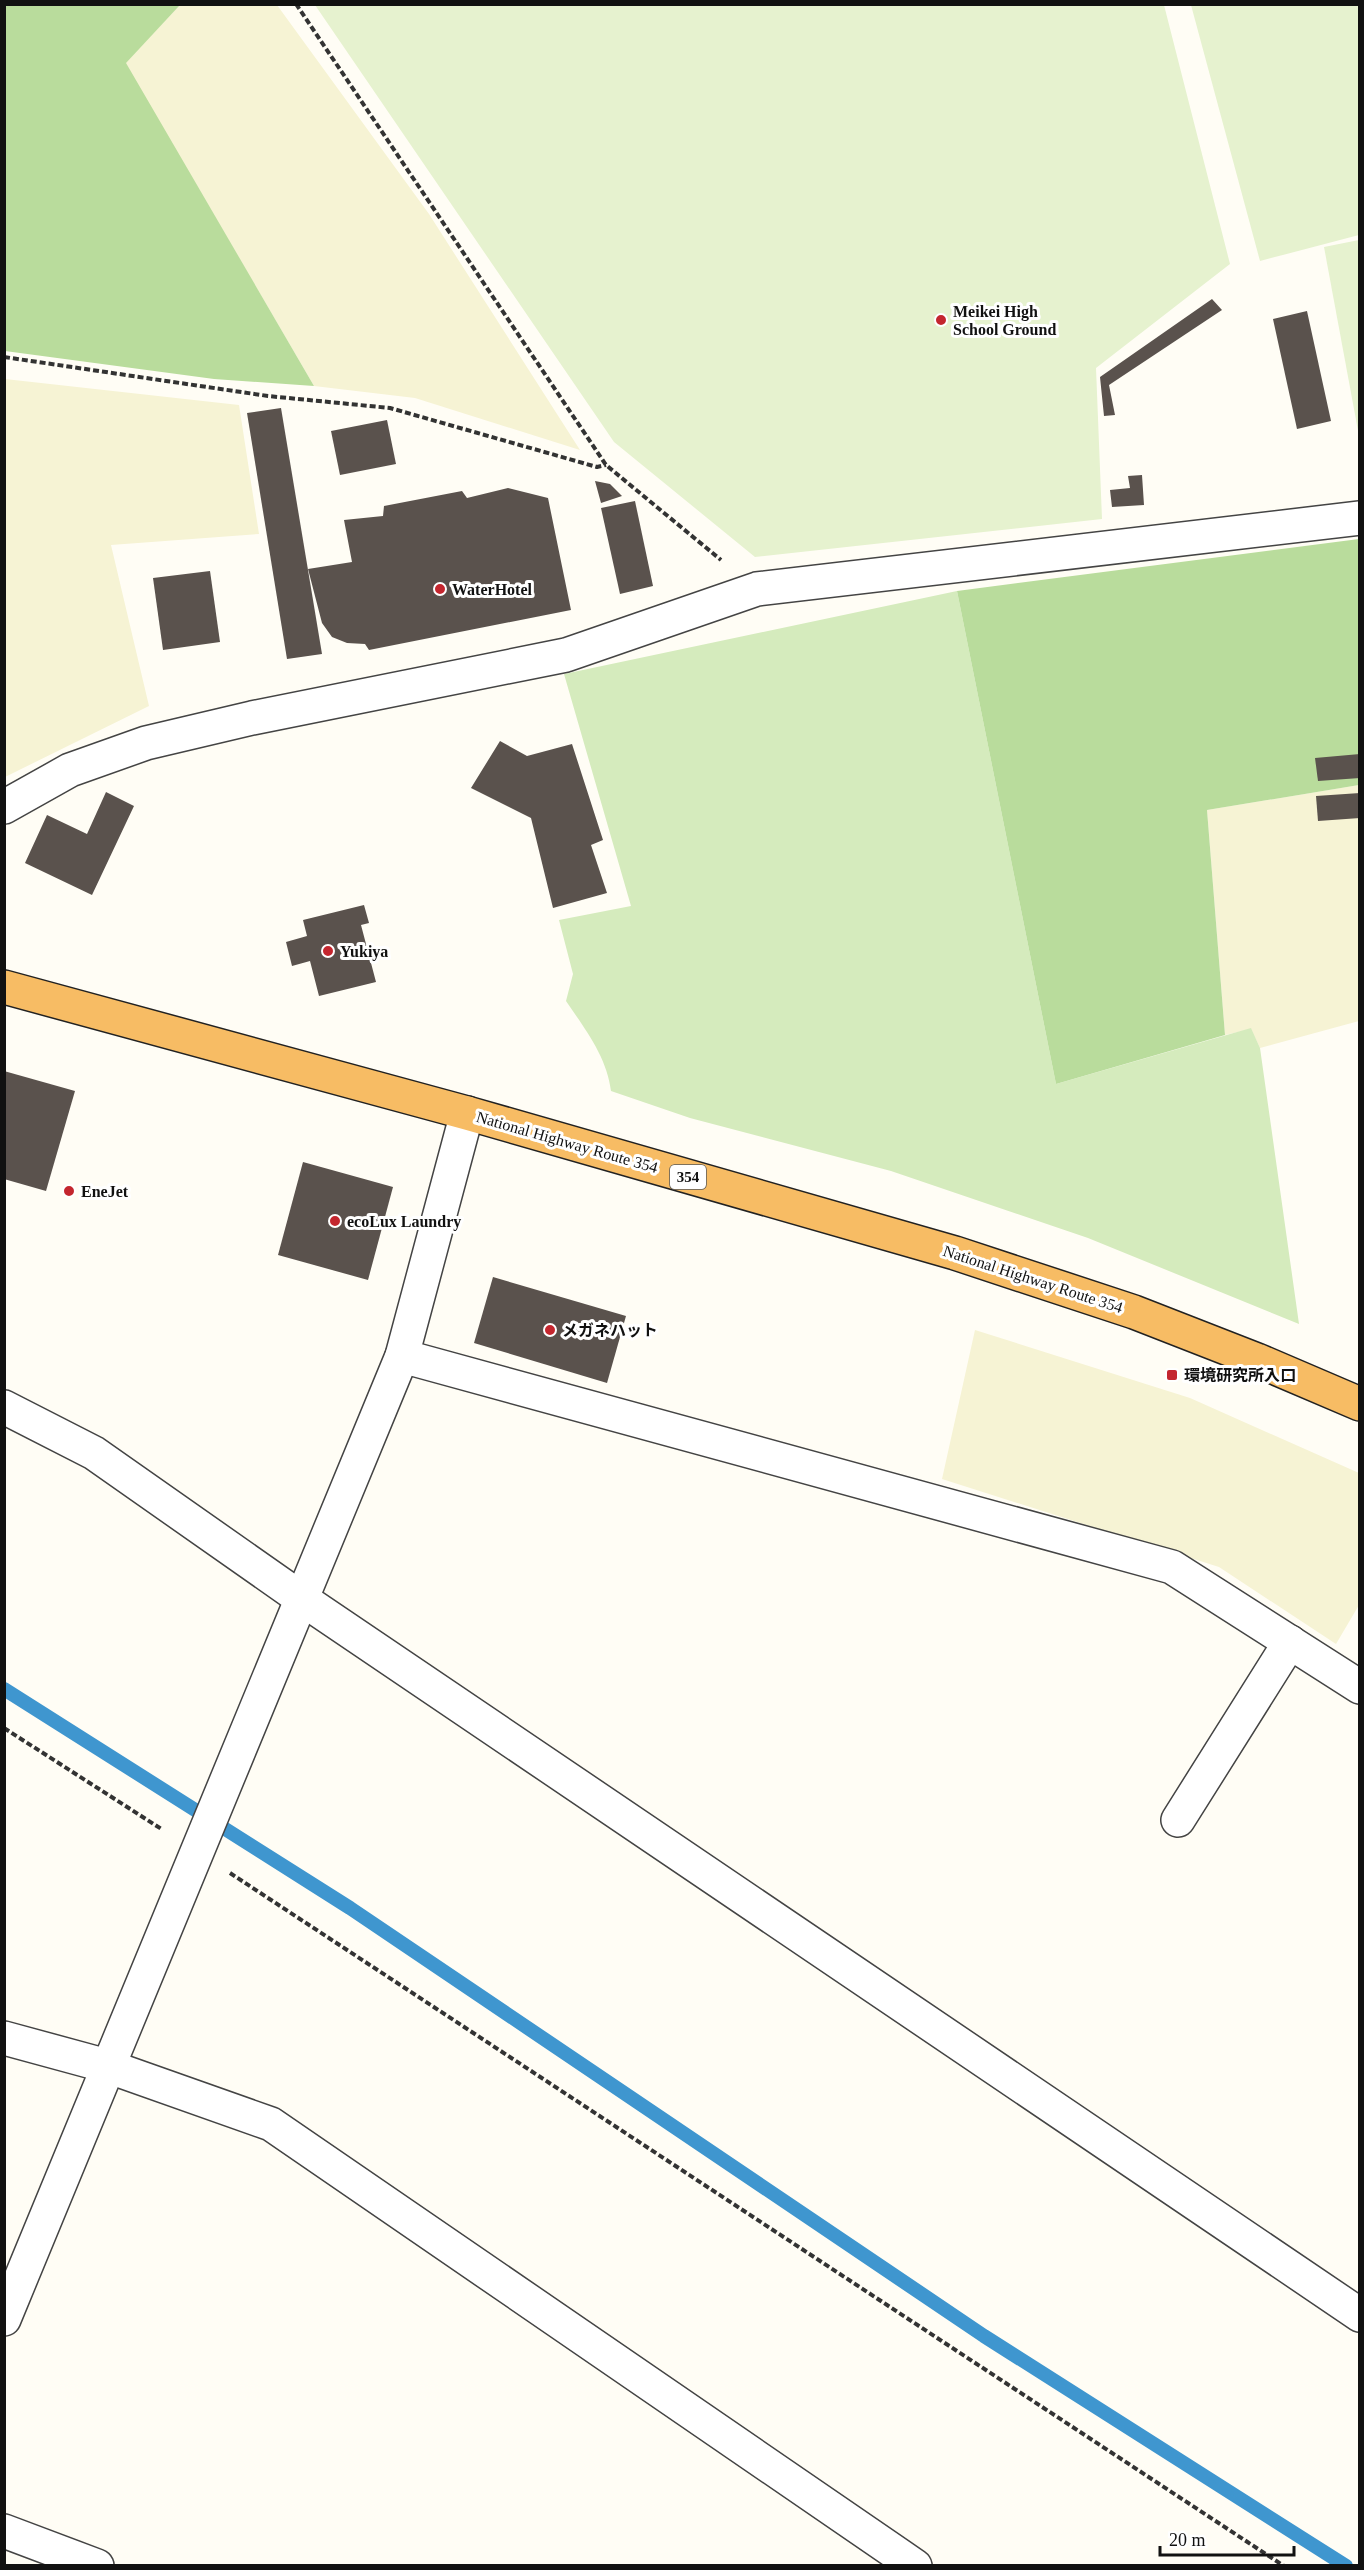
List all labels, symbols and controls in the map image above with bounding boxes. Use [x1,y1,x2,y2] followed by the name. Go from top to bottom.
[953,303,1056,338] place label: Meikei High School Ground
[934,313,948,327] marker: Meikei High School Ground
[452,581,533,598] place label: WaterHotel
[433,582,447,596] marker: WaterHotel
[340,943,388,961] place label: Yukiya
[321,944,335,958] marker: Yukiya
[474,1108,660,1177] street label: National Highway Route 354
[670,1165,706,1189] road number: 354
[81,1183,129,1200] place label: EneJet
[62,1184,76,1198] marker: EneJet
[347,1213,461,1231] place label: ecoLux Laundry
[328,1214,342,1228] marker: ecoLux Laundry
[941,1242,1125,1317] street label: National Highway Route 354
[562,1322,658,1339] place label: メガネハット
[543,1323,557,1337] marker: メガネハット
[1184,1367,1296,1384] place label: 環境研究所入口
[1165,1368,1179,1382] marker: 環境研究所入口
[1160,2519,1294,2557] scale bar
[1169,2530,1206,2550] text: 20 m

